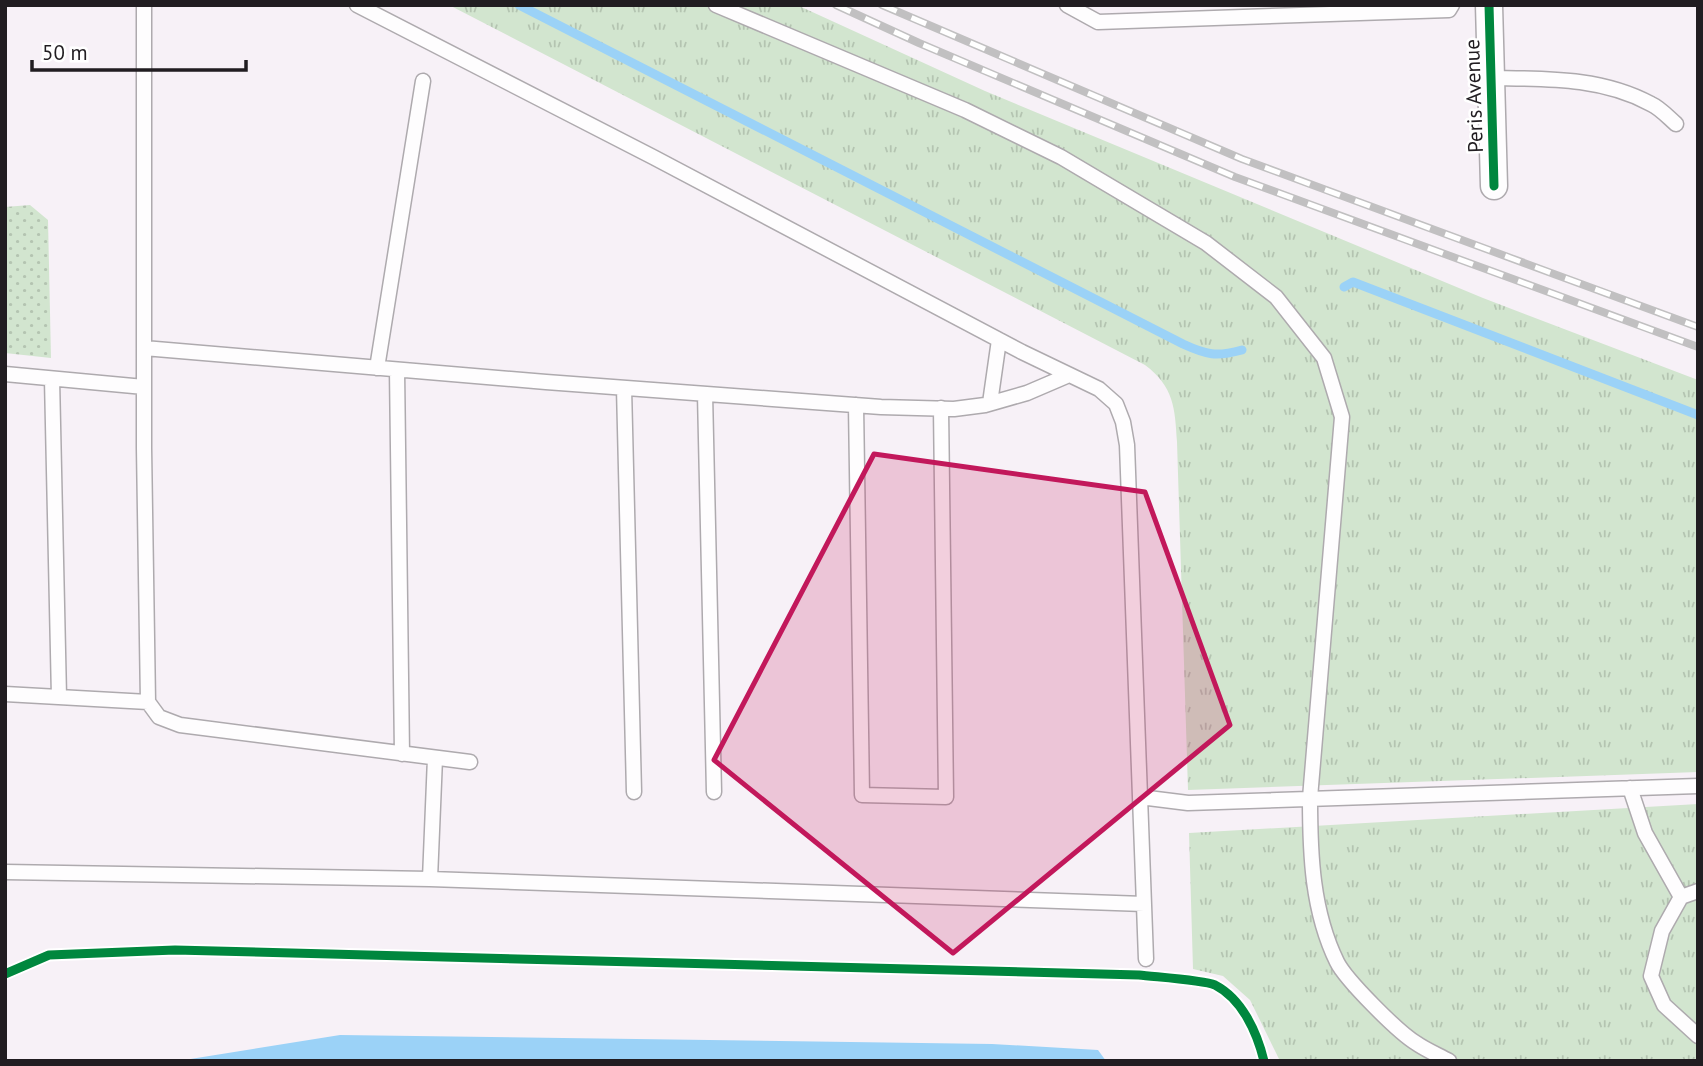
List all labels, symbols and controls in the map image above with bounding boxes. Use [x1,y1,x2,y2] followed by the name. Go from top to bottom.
[32,28,245,72] scale bar
[42,39,88,66] text: 50 m
[1458,39,1489,153] street label: Peris Avenue

